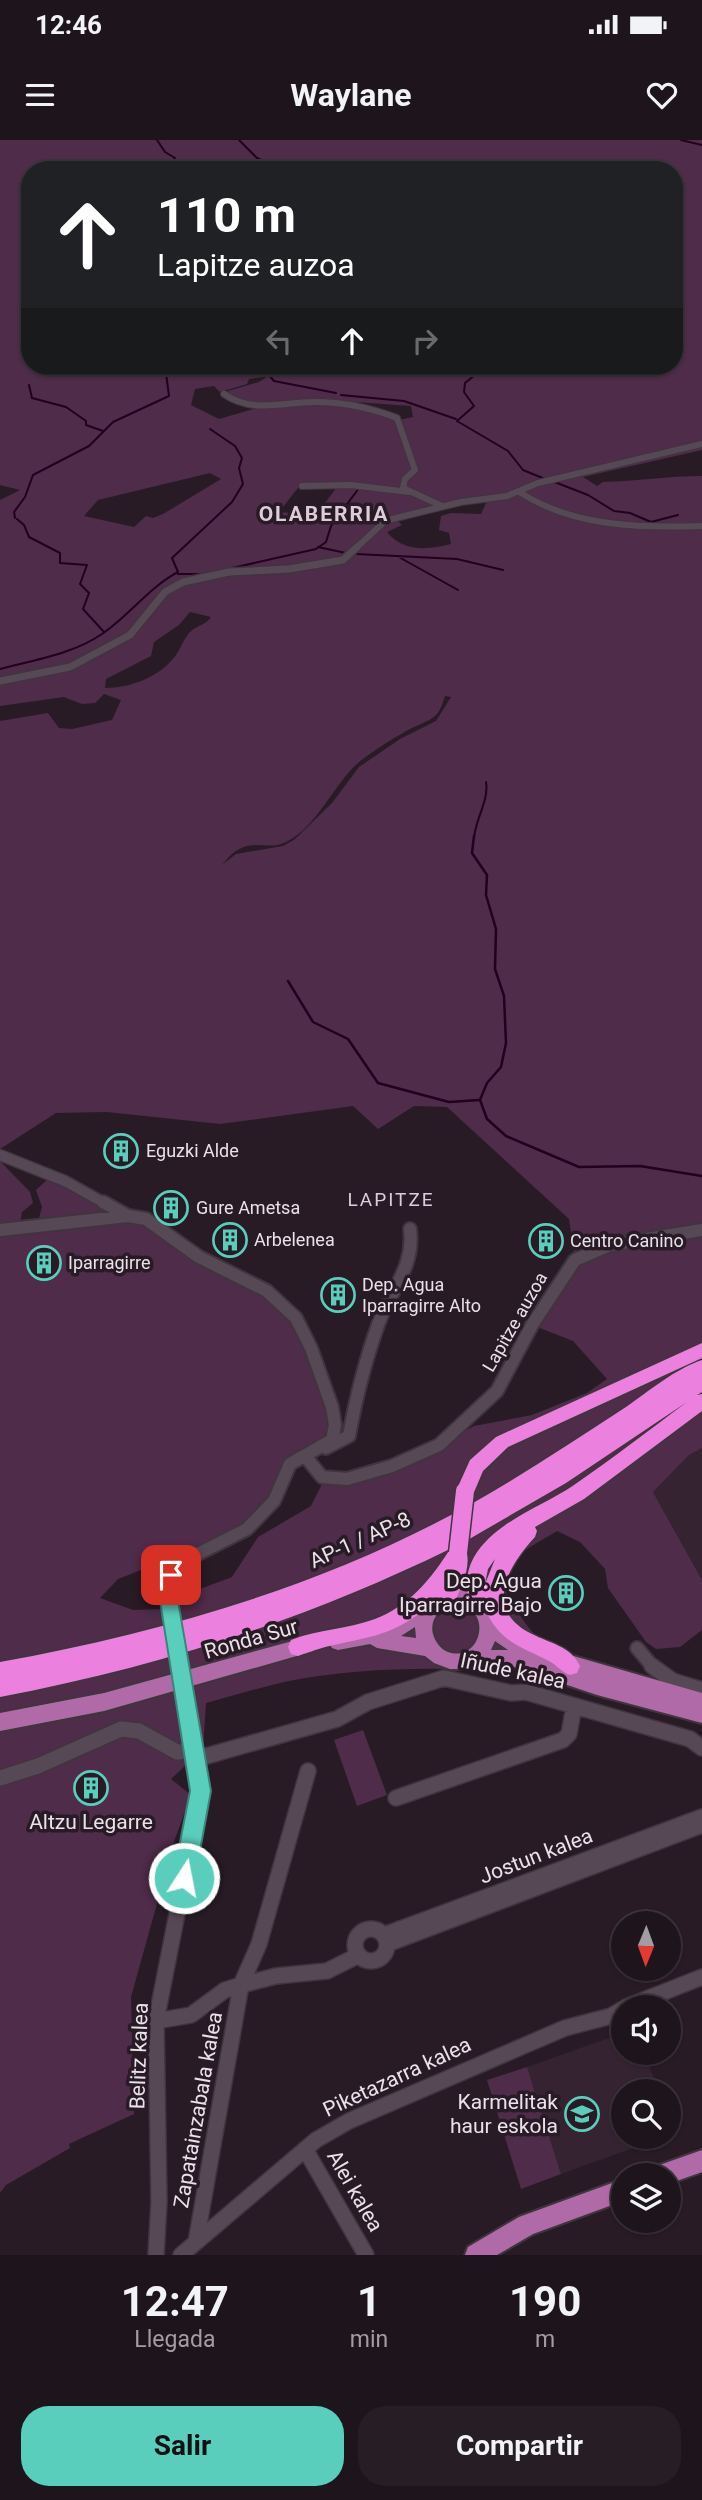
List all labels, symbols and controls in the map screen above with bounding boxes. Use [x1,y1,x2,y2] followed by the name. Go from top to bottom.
[35,10,102,40] text: 12:46
[21,76,59,114] icon: menu
[290,76,412,114] text: Waylane
[643,76,681,114] icon: heart
[157,187,296,244] text: 110 m
[42,189,133,280] icon: ahead
[157,246,355,284] text: Lapitze auzoa
[260,322,298,360] icon: left
[333,322,371,360] icon: ahead
[406,322,444,360] icon: right
[259,502,389,526] district label: OLABERRIA
[102,1132,140,1170] building icon: Eguzki Alde
[146,1140,239,1161] place label: Eguzki Alde
[347,1188,435,1211] district label: LAPITZE
[152,1189,190,1227] building icon: Gure Ametsa
[196,1197,300,1218] place label: Gure Ametsa
[211,1221,249,1259] building icon: Arbelenea
[527,1222,565,1260] building icon: Centro Canino
[254,1229,335,1250] place label: Arbelenea
[570,1230,684,1251] place label: Centro Canino
[25,1244,63,1282] building icon: Iparragirre
[68,1252,151,1273] place label: Iparragirre
[478,1268,551,1375] street label: Lapitze auzoa
[362,1274,481,1316] place label: Dep. Agua Iparragirre Alto
[319,1276,357,1314] building icon: Dep. Agua Iparragirre Alto
[306,1507,414,1573] street label: AP-1 / AP-8
[141,1545,201,1605] pin
[152,1556,190,1594] icon: arrive
[399,1569,542,1617] place label: Dep. Agua Iparragirre Bajo
[547,1574,585,1612] building icon: Dep. Agua Iparragirre Bajo
[201,1614,301,1664] street label: Ronda Sur
[458,1648,568,1694] street label: Iñude kalea
[72,1769,110,1807] building icon: Altzu Legarre
[29,1810,153,1834] place label: Altzu Legarre
[476,1823,596,1889] street label: Jostun kalea
[147,1841,221,1915] position arrow
[611,1911,681,1981] north arrow
[611,1911,681,2233] map controls
[611,1995,681,2065] button: sound
[125,2002,153,2110] street label: Belitz kalea
[169,2010,227,2210] street label: Zapatainzabala kalea
[319,2032,475,2122] street label: Piketazarra kalea
[611,2079,681,2149] button: search
[450,2090,558,2138] place label: Karmelitak haur eskola
[563,2095,601,2133] school or university icon: Karmelitak haur eskola
[322,2146,388,2236] street label: Alei kalea
[611,2163,681,2233] button: layers
[121,2277,229,2326] text: 12:47
[357,2277,381,2326] text: 1
[509,2277,581,2326] text: 190
[134,2326,215,2353] text: Llegada
[350,2326,388,2353] text: min
[535,2326,555,2353] text: m
[21,2406,344,2486] button: Salir
[358,2406,681,2486] button: Compartir

